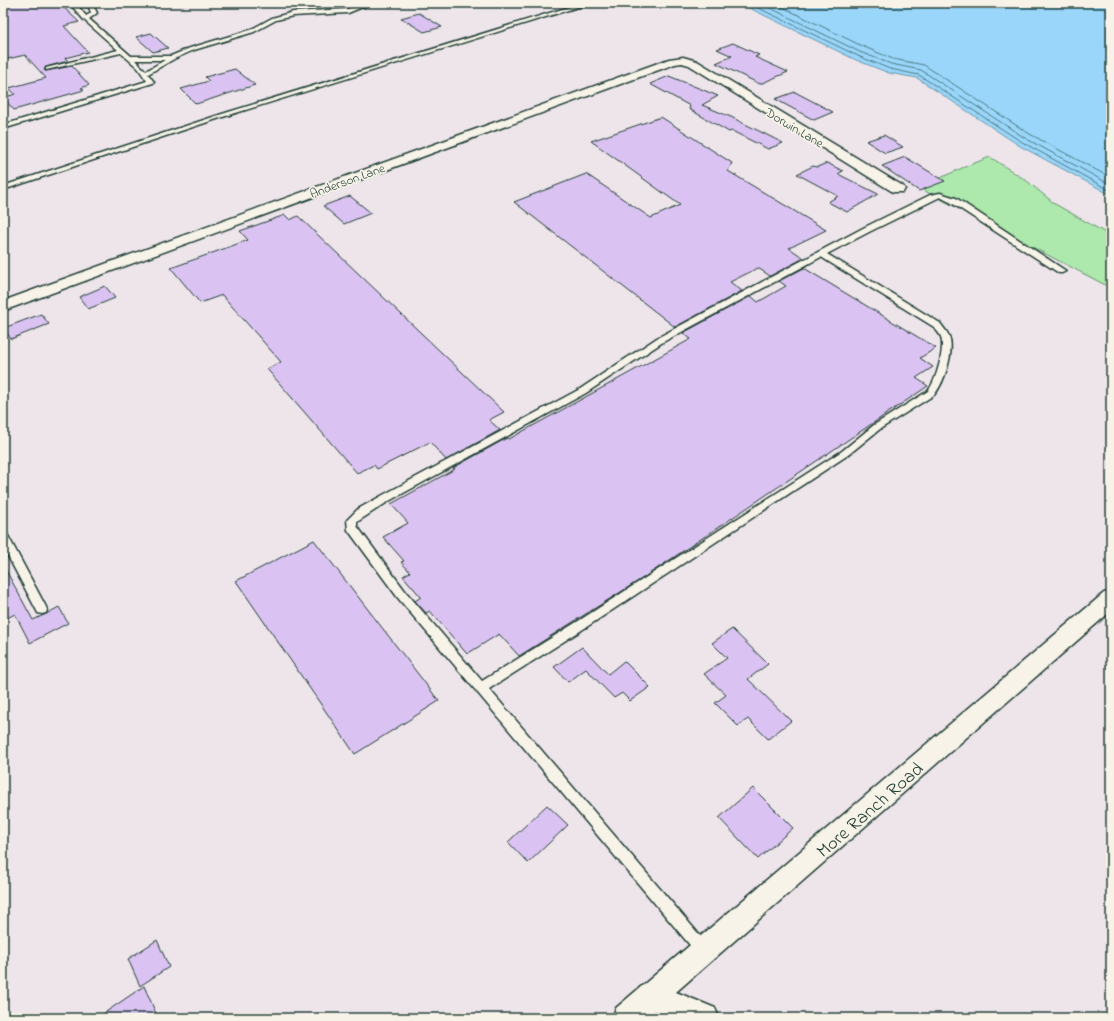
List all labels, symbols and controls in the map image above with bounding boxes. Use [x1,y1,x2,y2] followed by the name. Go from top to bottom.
[761,103,827,153] street label: Dorwin Lane
[307,159,388,204] street label: Anderson Lane
[811,756,930,865] street label: More Ranch Road

